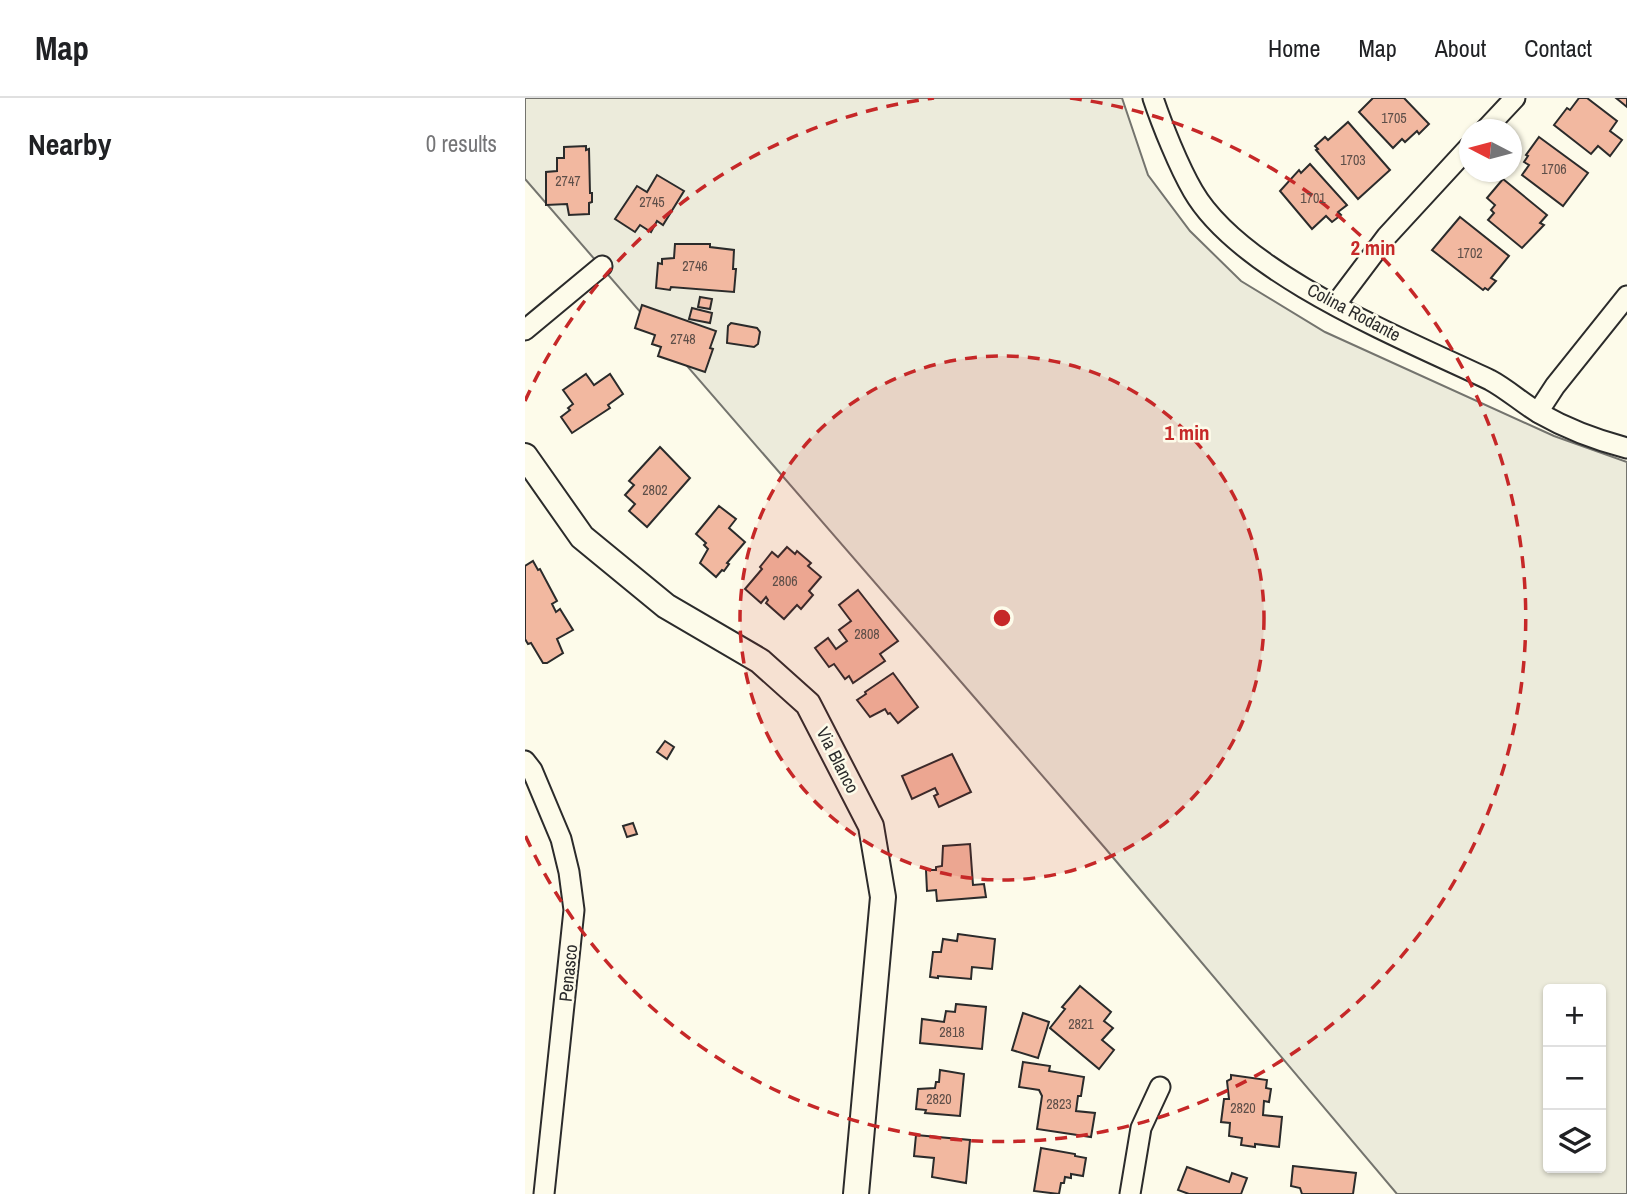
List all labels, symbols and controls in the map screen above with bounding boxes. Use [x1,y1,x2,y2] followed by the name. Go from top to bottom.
[35,26,89,70] text: Map
[1268,32,1320,64] text: Home
[1358,32,1397,64] text: Map
[1435,32,1486,64] text: About
[1524,32,1592,64] text: Contact
[1381,109,1407,127] house number: 1705
[1459,119,1522,182] north arrow
[28,124,111,164] text: Nearby
[426,128,497,159] text: 0 results
[1340,151,1366,169] house number: 1703
[1541,160,1567,178] house number: 1706
[555,172,581,190] house number: 2747
[1300,189,1326,207] house number: 1701
[639,193,665,211] house number: 2745
[1351,233,1395,262] text: 2 min
[1457,244,1483,262] house number: 1702
[682,257,708,275] house number: 2746
[1303,277,1405,347] street label: Colina Rodante
[670,330,696,348] house number: 2748
[1165,418,1209,447] text: 1 min
[642,481,668,499] house number: 2802
[772,572,798,590] house number: 2806
[990,606,1014,630] centre of rings
[854,625,880,643] house number: 2808
[811,723,865,797] street label: Via Blanco
[553,943,583,1003] street label: Penasco
[1543,984,1606,1173] map controls
[1543,984,1606,1047] button: +
[1068,1015,1094,1033] house number: 2821
[939,1023,965,1041] house number: 2818
[1543,1047,1606,1110] button: −
[926,1090,952,1108] house number: 2820
[1046,1095,1072,1113] house number: 2823
[1230,1099,1256,1117] house number: 2820
[1543,1110,1606,1173] button: layers

